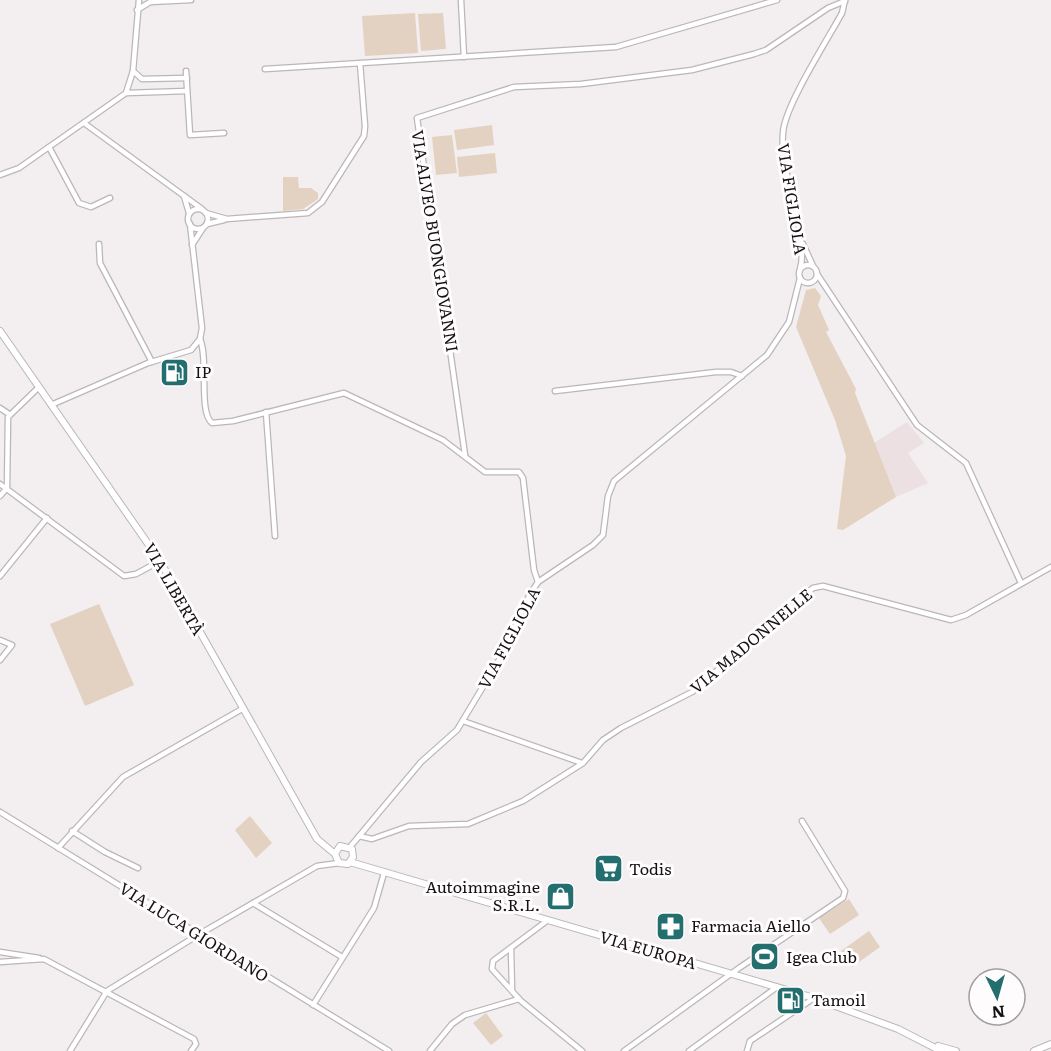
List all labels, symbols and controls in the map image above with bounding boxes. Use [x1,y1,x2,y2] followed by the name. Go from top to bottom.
[407,128,465,354] street label: VIA ALVEO BUONGIOVANNI
[772,141,814,257] street label: VIA FIGLIOLA
[158,356,190,388] fuel station icon: IP
[195,359,212,383] place label: IP
[139,538,211,639] street label: VIA LIBERTÀ
[471,582,545,693] street label: VIA FIGLIOLA
[684,582,817,699] street label: VIA MADONNELLE
[592,853,624,885] supermarket icon: Todis
[629,856,671,880] place label: Todis
[426,874,540,916] place label: Autoimmagine S.R.L.
[115,875,274,987] street label: VIA LUCA GIORDANO
[545,880,577,912] shop icon: Autoimmagine S.R.L.
[654,910,686,942] pharmacy icon: Farmacia Aiello
[691,913,811,937] place label: Farmacia Aiello
[597,924,700,974] street label: VIA EUROPA
[749,941,781,973] sports icon: Igea Club
[786,944,857,968] place label: Igea Club
[967,967,1027,1027] north arrow
[774,984,806,1016] fuel station icon: Tamoil
[811,987,866,1011] place label: Tamoil
[991,1000,1006,1025] text: N

